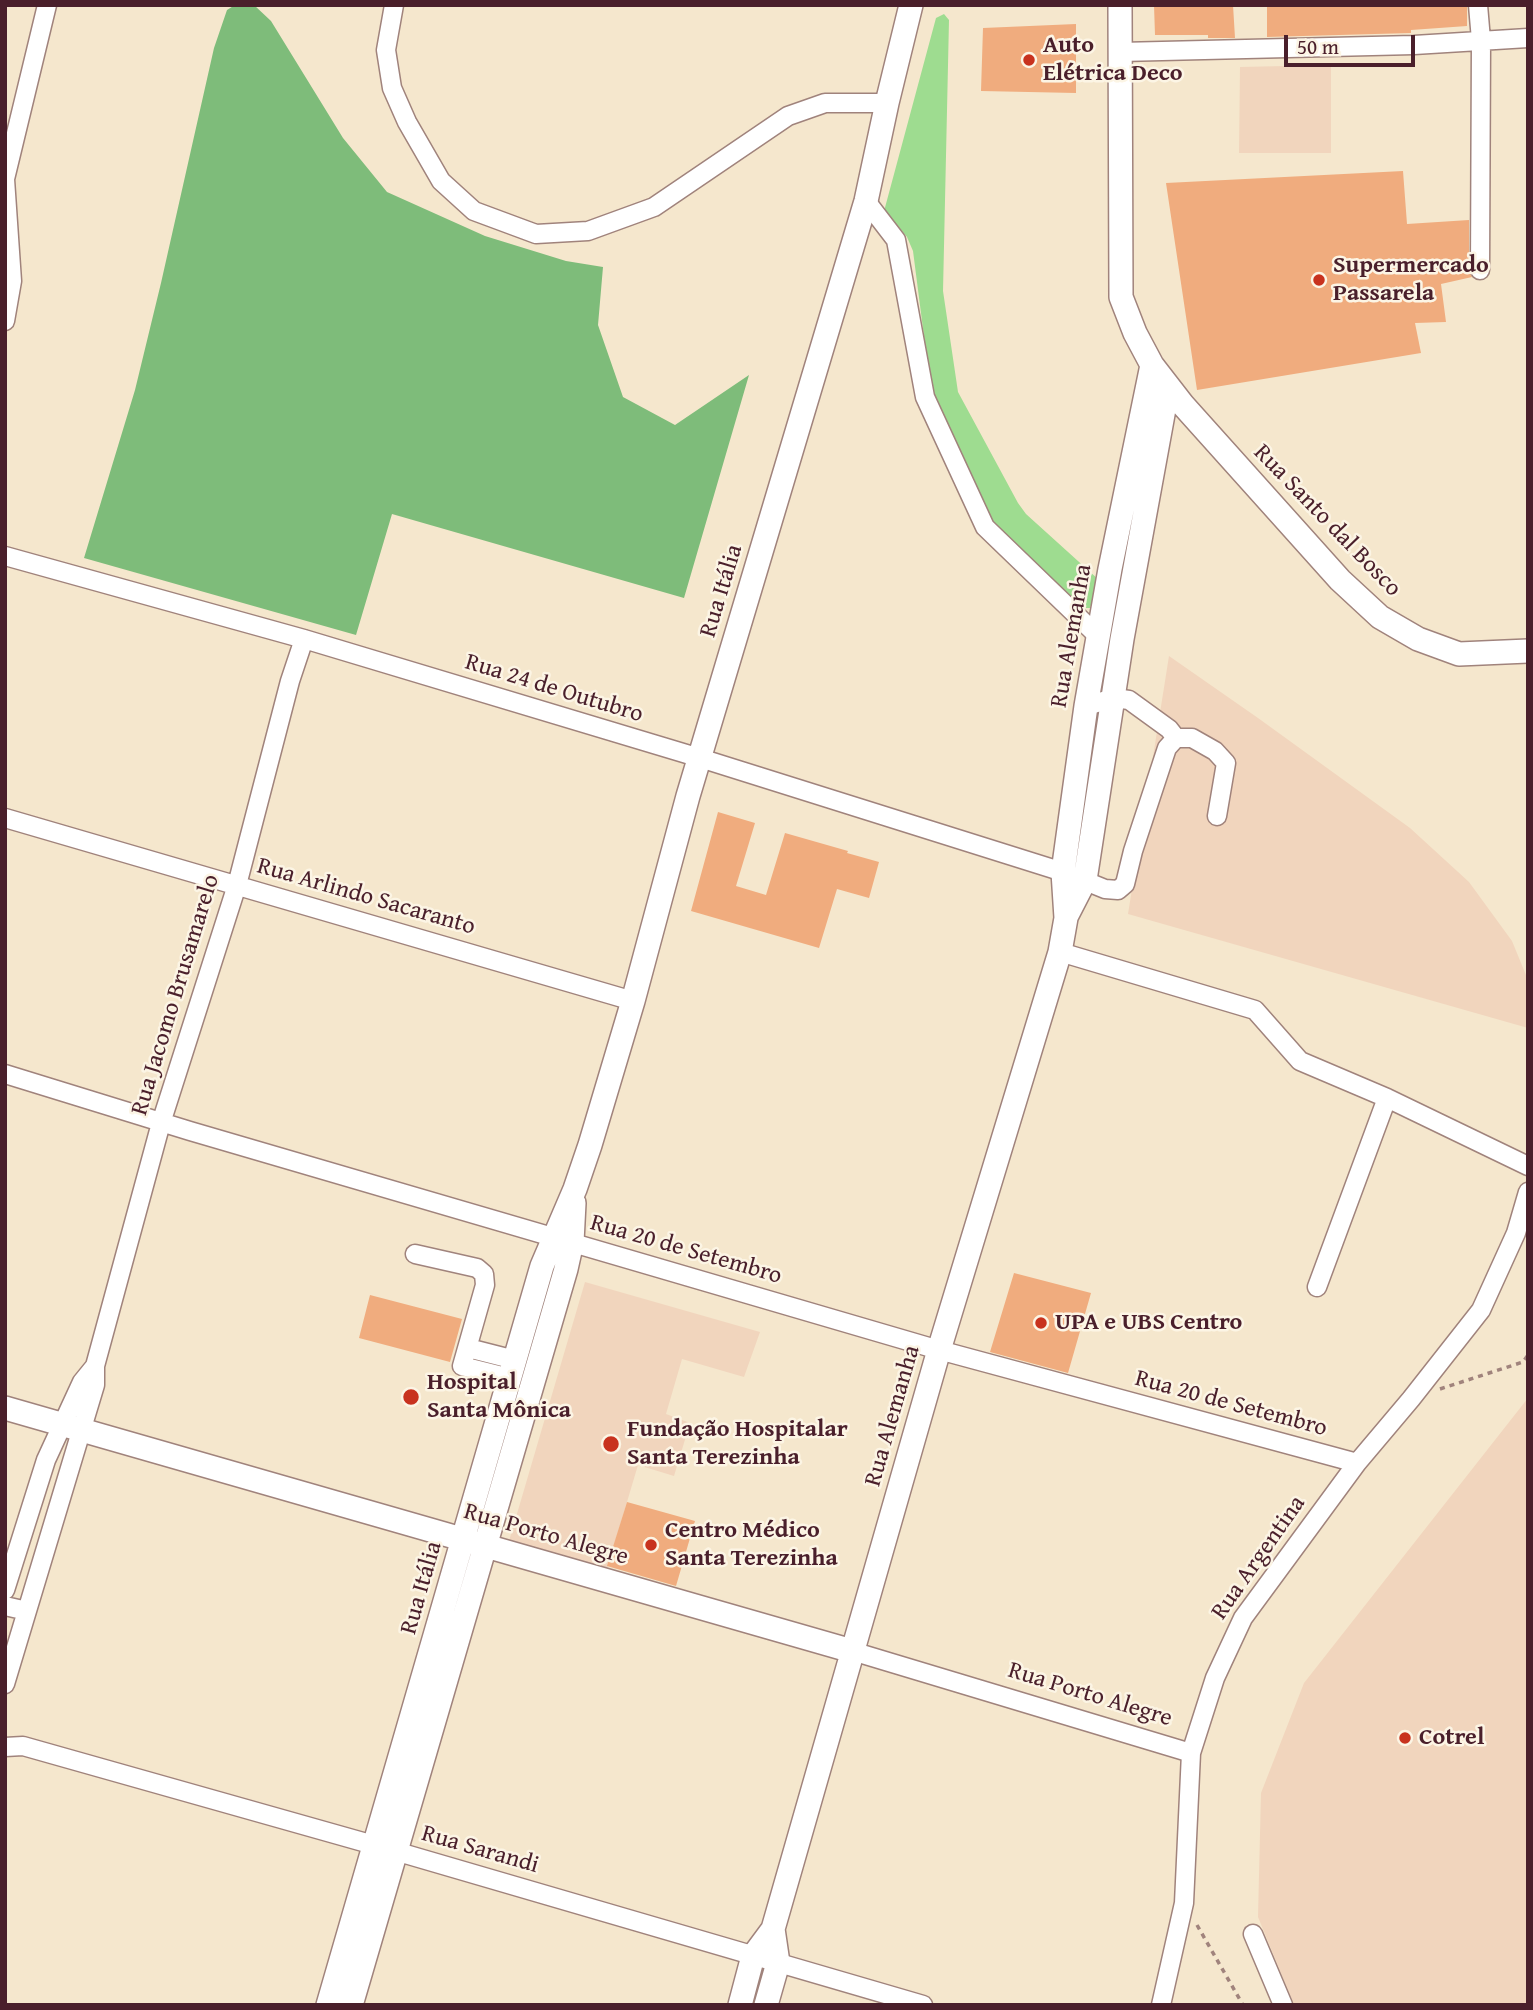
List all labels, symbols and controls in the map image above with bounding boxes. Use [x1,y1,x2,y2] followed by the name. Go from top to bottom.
[1288,21,1419,65] scale bar
[1297,31,1339,62] text: 50 m
[1043,32,1183,88] place label: Auto Elétrica Deco
[1021,52,1037,68] marker: Auto Elétrica Deco
[1333,252,1489,308] place label: Supermercado Passarela
[1311,272,1327,288] marker: Supermercado Passarela
[1247,439,1407,603] street label: Rua Santo dal Bosco
[694,541,750,641] street label: Rua Itália
[1045,562,1099,710] street label: Rua Alemanha
[462,648,646,730] street label: Rua 24 de Outubro
[254,852,478,942] street label: Rua Arlindo Sacaranto
[126,871,226,1119] street label: Rua Jacomo Brusamarelo
[587,1209,785,1291] street label: Rua 20 de Setembro
[1055,1309,1242,1337] place label: UPA e UBS Centro
[1033,1315,1049,1331] marker: UPA e UBS Centro
[859,1342,927,1490] street label: Rua Alemanha
[1132,1365,1330,1443] street label: Rua 20 de Setembro
[427,1369,571,1425] place label: Hospital Santa Mônica
[401,1387,421,1407] marker: Hospital Santa Mônica
[627,1416,848,1472] place label: Fundação Hospitalar Santa Terezinha
[601,1434,621,1454] marker: Fundação Hospitalar Santa Terezinha
[1206,1491,1312,1625] street label: Rua Argentina
[460,1498,632,1572] street label: Rua Porto Alegre
[665,1517,838,1573] place label: Centro Médico Santa Terezinha
[643,1537,659,1553] marker: Centro Médico Santa Terezinha
[395,1538,449,1638] street label: Rua Itália
[1005,1656,1175,1734] street label: Rua Porto Alegre
[1419,1724,1484,1752] place label: Cotrel
[1397,1730,1413,1746] marker: Cotrel
[418,1820,542,1880] street label: Rua Sarandi

